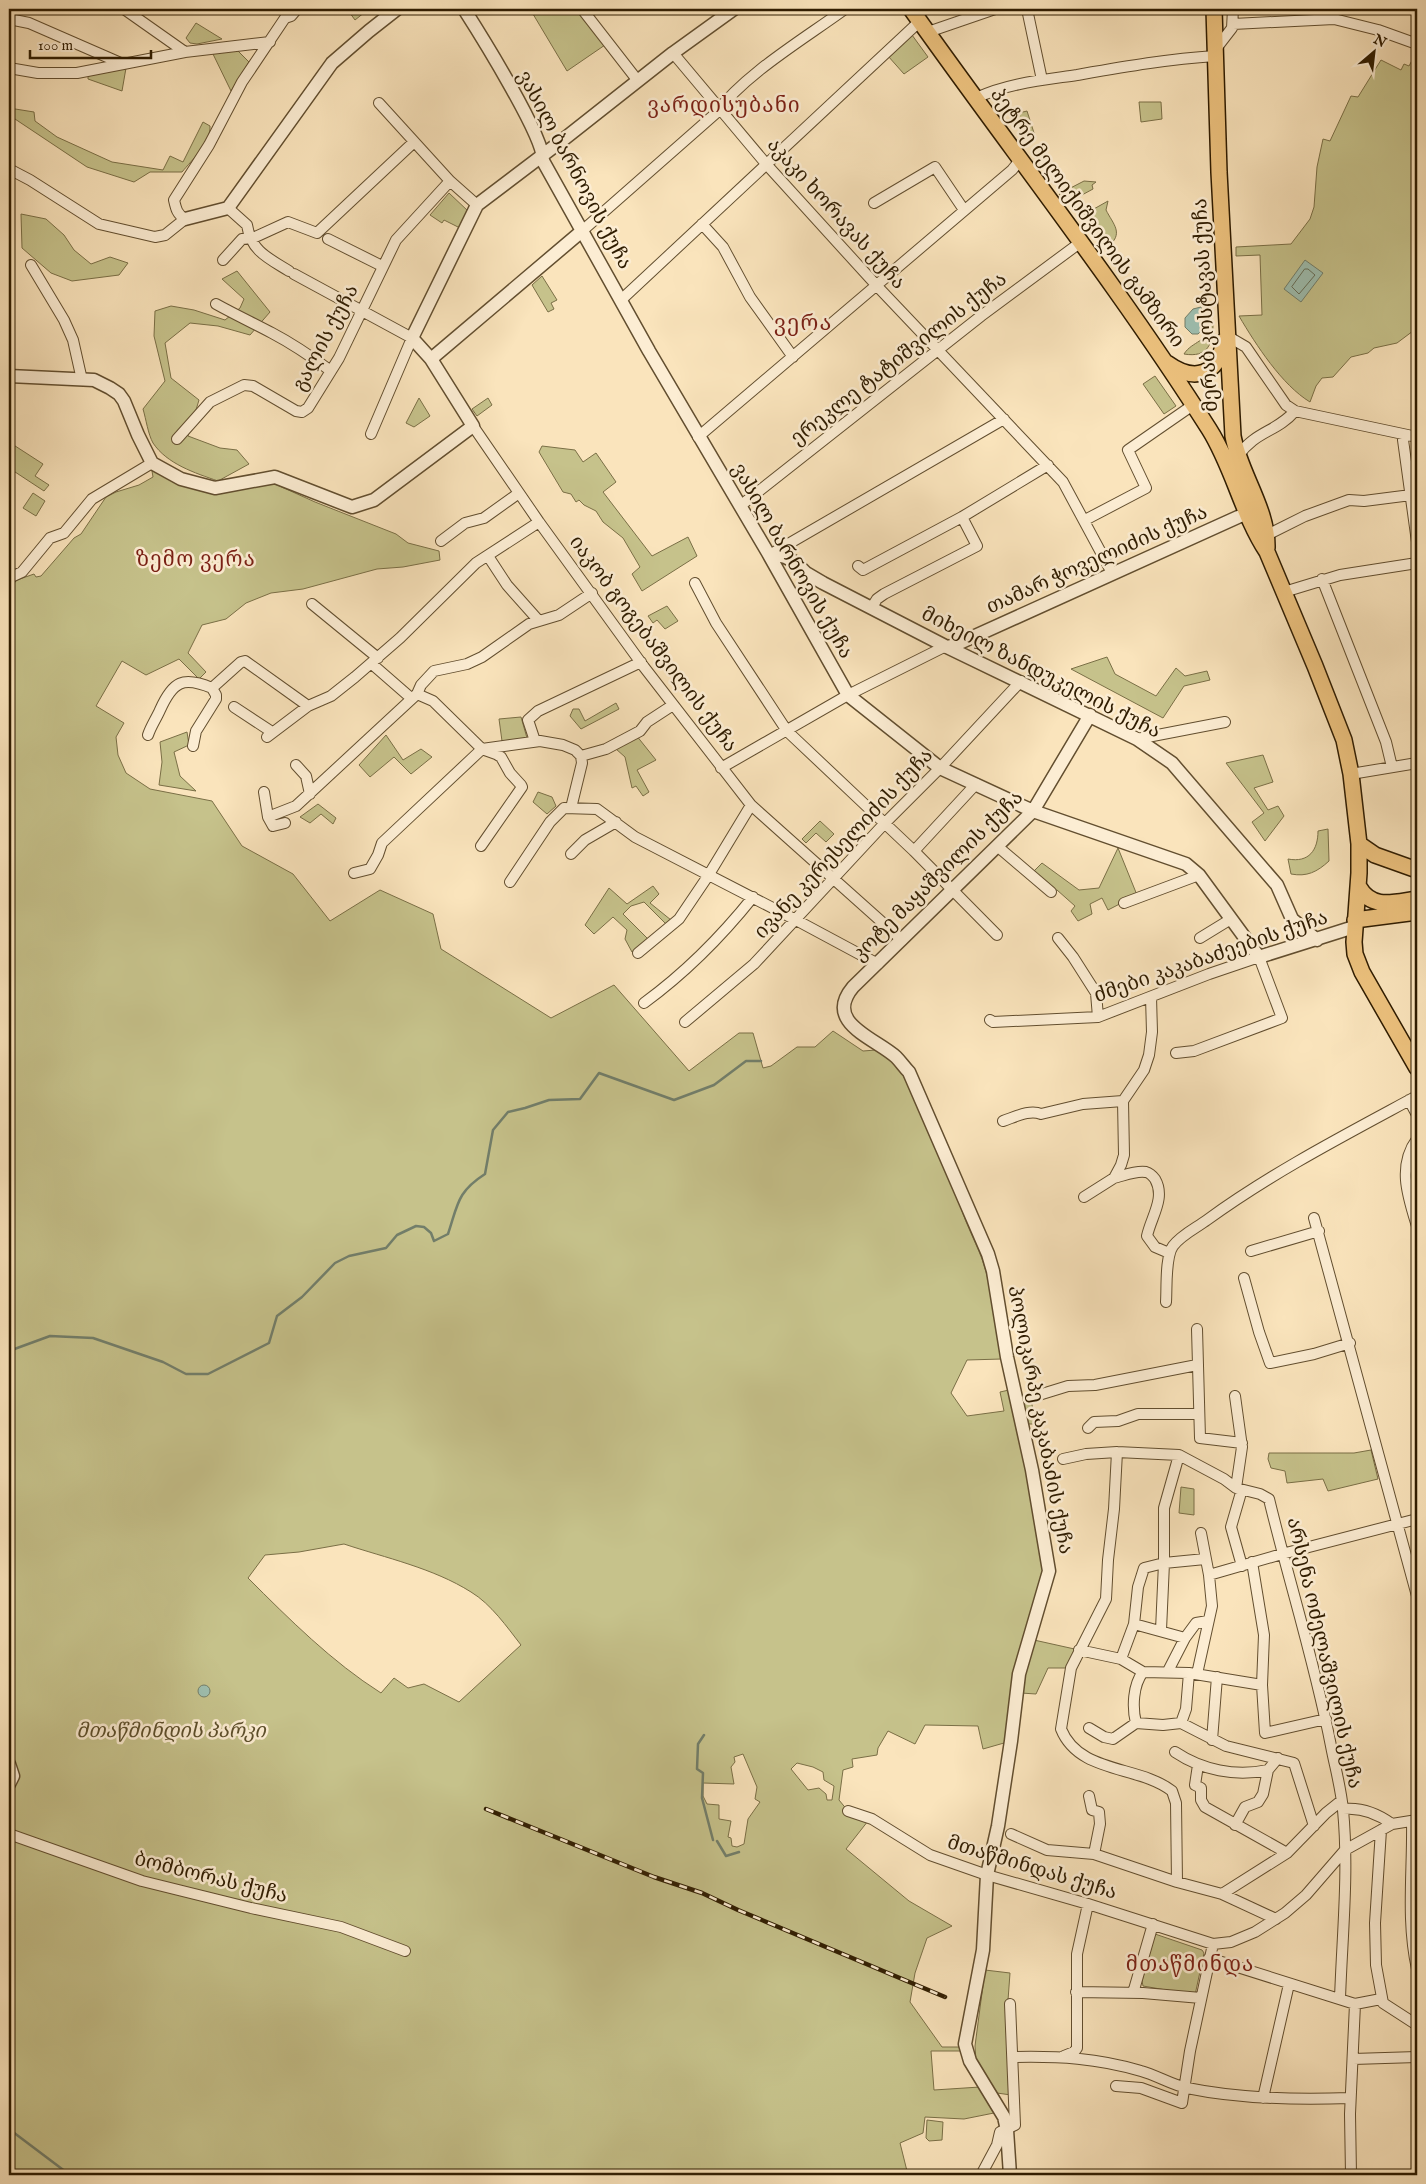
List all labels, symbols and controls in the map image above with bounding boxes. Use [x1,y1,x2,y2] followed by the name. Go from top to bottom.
[30,28,151,60] scale bar
[1348,28,1398,78] north arrow
[1369,30,1389,52] text: N
[38,36,74,55] text: 100 m
[511,66,637,274] street label: ვასილ ბარნოვის ქუჩა
[984,83,1190,353] street label: პეტრე მელიქიშვილის გამზირი
[647,93,801,120] district label: ვარდისუბანი
[761,133,911,295] street label: აკაკი ხორავას ქუჩა
[1188,198,1224,412] street label: მერაბ კოსტავას ქუჩა
[786,267,1012,451] street label: ერეკლე ტატიშვილის ქუჩა
[287,280,365,396] street label: გალის ქუჩა
[774,310,832,338] district label: ვერა
[726,459,858,663] street label: ვასილ ბარნოვის ქუჩა
[983,500,1211,620] street label: თამარ ჭოველიძის ქუჩა
[563,531,743,757] street label: იაკობ გოგებაშვილის ქუჩა
[136,547,256,574] district label: ზემო ვერა
[917,602,1165,744] street label: მიხეილ ზანდუკელის ქუჩა
[749,744,939,944] street label: ივანე კერესელიძის ქუჩა
[847,785,1029,967] street label: კოტე მაყაშვილის ქუჩა
[1091,905,1331,1009] street label: ძმები კაკაბაძეების ქუჩა
[1002,1284,1078,1556] street label: პოლიკარპე კაკაბაძის ქუჩა
[1281,1515,1367,1791] street label: არსენა ოძელაშვილის ქუჩა
[76,1719,267,1744] park label: მთაწმინდის პარკი
[944,1830,1120,1906] street label: მთაწმინდას ქუჩა
[132,1847,290,1909] street label: ბომბორას ქუჩა
[1126,1952,1254,1979] district label: მთაწმინდა

